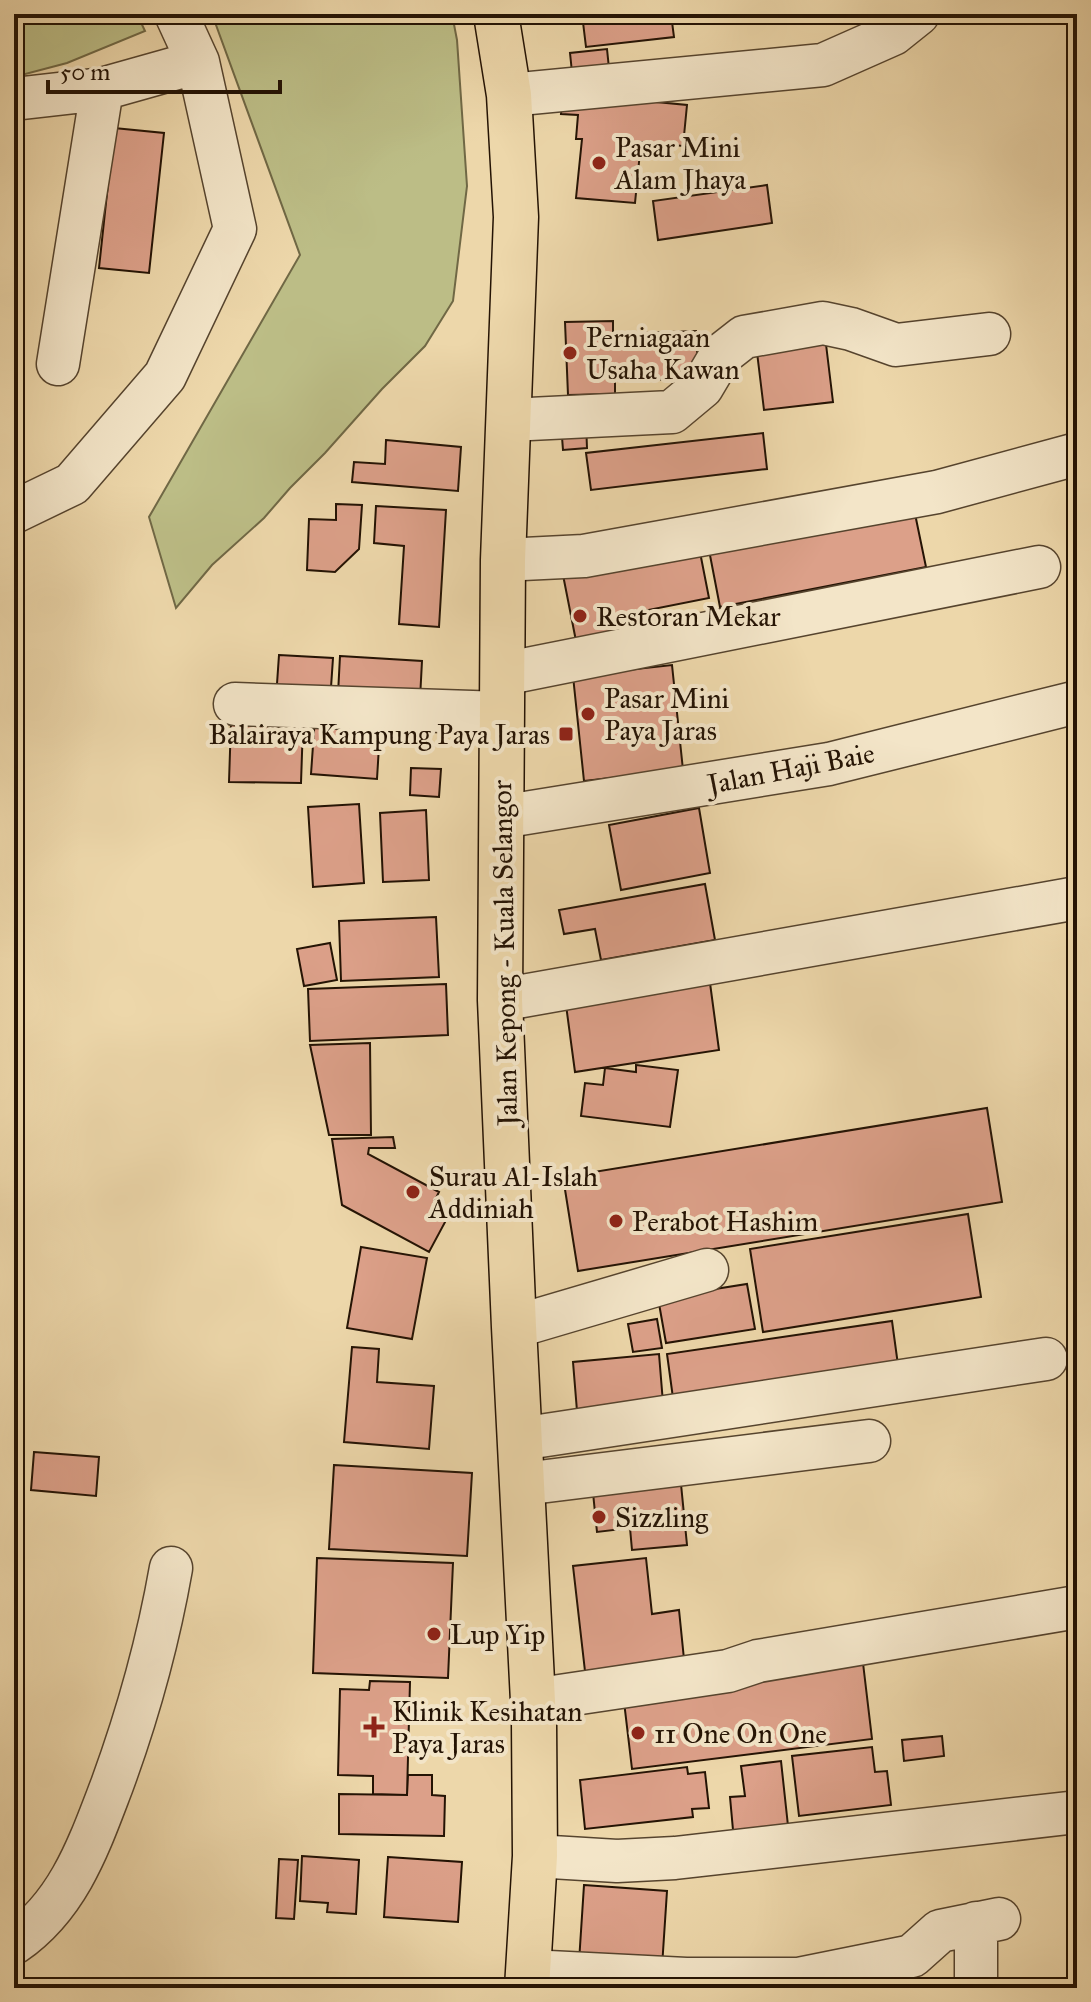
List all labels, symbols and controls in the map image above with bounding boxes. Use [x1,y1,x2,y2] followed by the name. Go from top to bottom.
[48,44,280,94] scale bar
[60,57,110,87] text: 50 m
[614,130,746,197] place label: Pasar Mini Alam Jhaya
[590,154,608,172] marker: Pasar Mini Alam Jhaya
[586,320,740,387] place label: Perniagaan Usaha Kawan
[561,344,579,362] marker: Perniagaan Usaha Kawan
[596,599,781,634] place label: Restoran Mekar
[571,607,589,625] marker: Restoran Mekar
[604,681,730,748] place label: Pasar Mini Paya Jaras
[579,705,597,723] marker: Pasar Mini Paya Jaras
[208,717,550,752] place label: Balairaya Kampung Paya Jaras
[557,725,575,743] marker: Balairaya Kampung Paya Jaras
[702,735,877,802] street label: Jalan Haji Baie
[484,779,525,1129] street label: Jalan Kepong - Kuala Selangor
[428,1159,599,1226] place label: Surau Al-Islah Addiniah
[404,1183,422,1201] marker: Surau Al-Islah Addiniah
[632,1204,818,1239] place label: Perabot Hashim
[607,1212,625,1230] marker: Perabot Hashim
[615,1500,709,1535] place label: Sizzling
[590,1508,608,1526] marker: Sizzling
[450,1617,545,1652] place label: Lup Yip
[425,1625,443,1643] marker: Lup Yip
[392,1694,582,1761] place label: Klinik Kesihatan Paya Jaras
[363,1716,385,1738] marker: Klinik Kesihatan Paya Jaras
[654,1716,827,1751] place label: 11 One On One
[629,1724,647,1742] marker: 11 One On One

